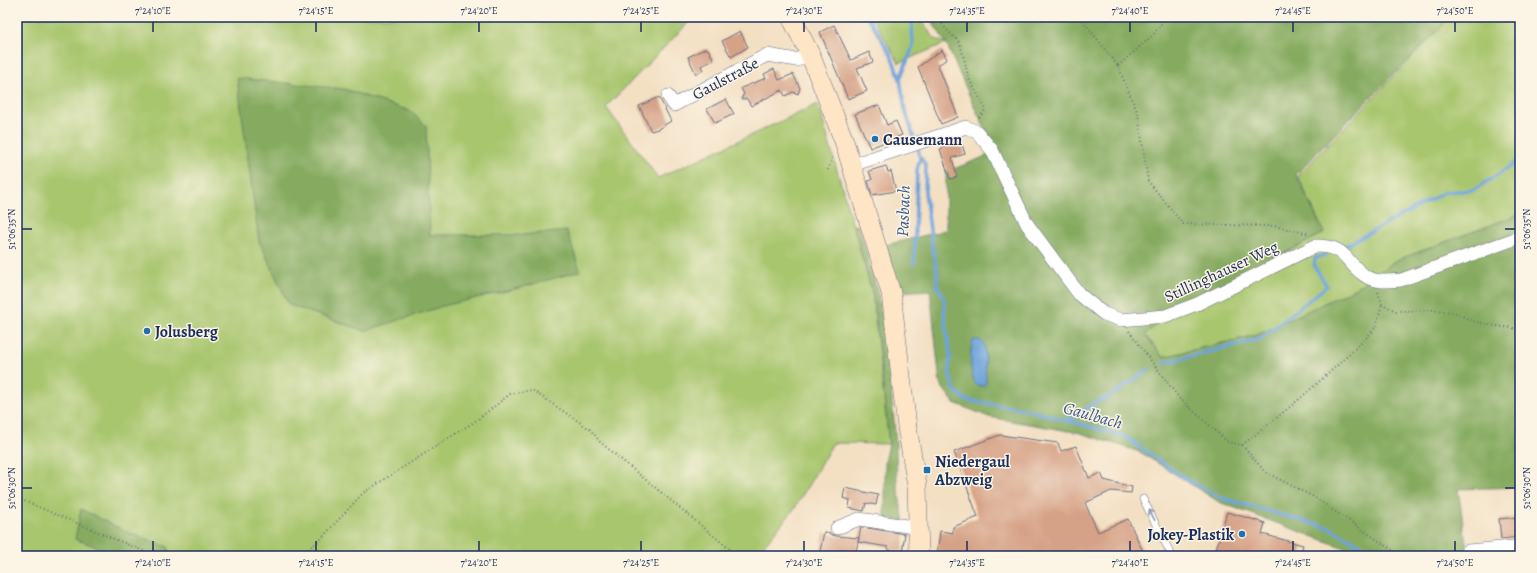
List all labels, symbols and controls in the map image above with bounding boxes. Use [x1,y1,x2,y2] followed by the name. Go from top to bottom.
[135,4,171,17] text: 7°24'10"E
[299,4,334,17] text: 7°24'15"E
[460,4,498,17] text: 7°24'20"E
[623,4,659,17] text: 7°24'25"E
[786,4,822,17] text: 7°24'30"E
[949,4,985,17] text: 7°24'35"E
[1111,4,1149,17] text: 7°24'40"E
[1275,4,1311,17] text: 7°24'45"E
[1437,4,1473,17] text: 7°24'50"E
[688,52,763,106] street label: Gaulstraße
[883,129,962,151] place label: Causemann
[870,134,880,144] marker: Causemann
[891,185,916,237] water label: Pasbach
[5,208,18,250] text: 51°06'35"N
[1520,208,1533,250] text: 51°06'35"N
[1161,236,1282,308] street label: Stillinghauser Weg
[155,321,219,343] place label: Jolusberg
[142,326,152,336] marker: Jolusberg
[1061,396,1125,435] water label: Gaulbach
[934,451,1011,491] place label: Niedergaul Abzweig
[922,465,932,475] marker: Niedergaul Abzweig
[5,467,18,509] text: 51°06'30"N
[1520,467,1533,509] text: 51°06'30"N
[1147,509,1155,521] one-way arrow
[1147,524,1235,546] place label: Jokey-Plastik
[1237,529,1247,539] marker: Jokey-Plastik
[135,556,171,569] text: 7°24'10"E
[299,556,334,569] text: 7°24'15"E
[460,556,498,569] text: 7°24'20"E
[623,556,659,569] text: 7°24'25"E
[786,556,822,569] text: 7°24'30"E
[949,556,985,569] text: 7°24'35"E
[1111,556,1149,569] text: 7°24'40"E
[1275,556,1311,569] text: 7°24'45"E
[1437,556,1473,569] text: 7°24'50"E

